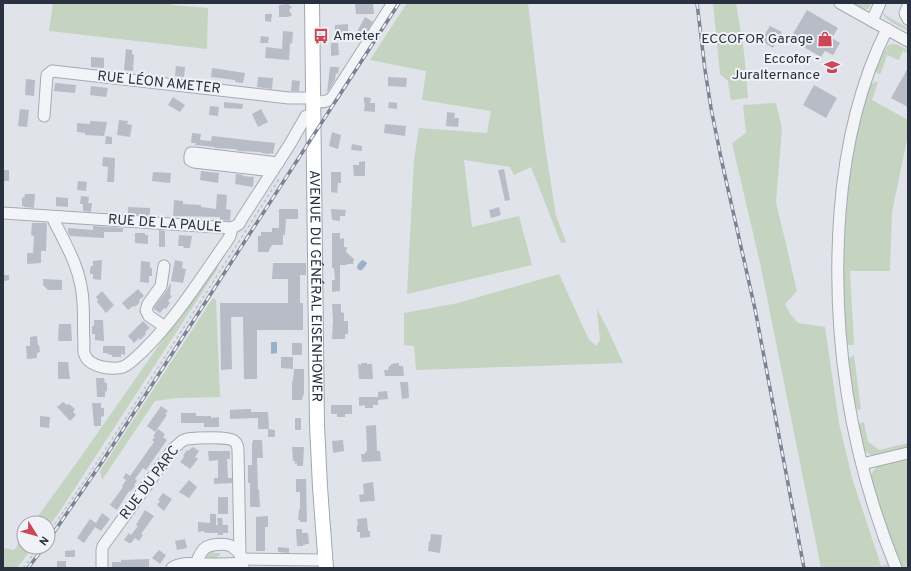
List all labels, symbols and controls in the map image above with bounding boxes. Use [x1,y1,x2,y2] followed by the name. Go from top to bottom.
[312,27,330,45] bus stop icon: Ameter
[333,28,381,45] place label: Ameter
[816,30,834,48] shop icon: ECCOFOR Garage
[701,31,813,48] place label: ECCOFOR Garage
[732,51,820,84] place label: Eccofor - Juralternance
[823,58,841,76] school or university icon: Eccofor - Juralternance
[97,67,222,98] street label: RUE LÉON AMETER
[305,170,325,402] street label: AVENUE DU GÉNÉRAL EISENHOWER
[107,212,223,236] street label: RUE DE LA PAULE
[117,443,183,523] street label: RUE DU PARC
[16,515,56,555] north arrow
[35,533,51,548] text: N

